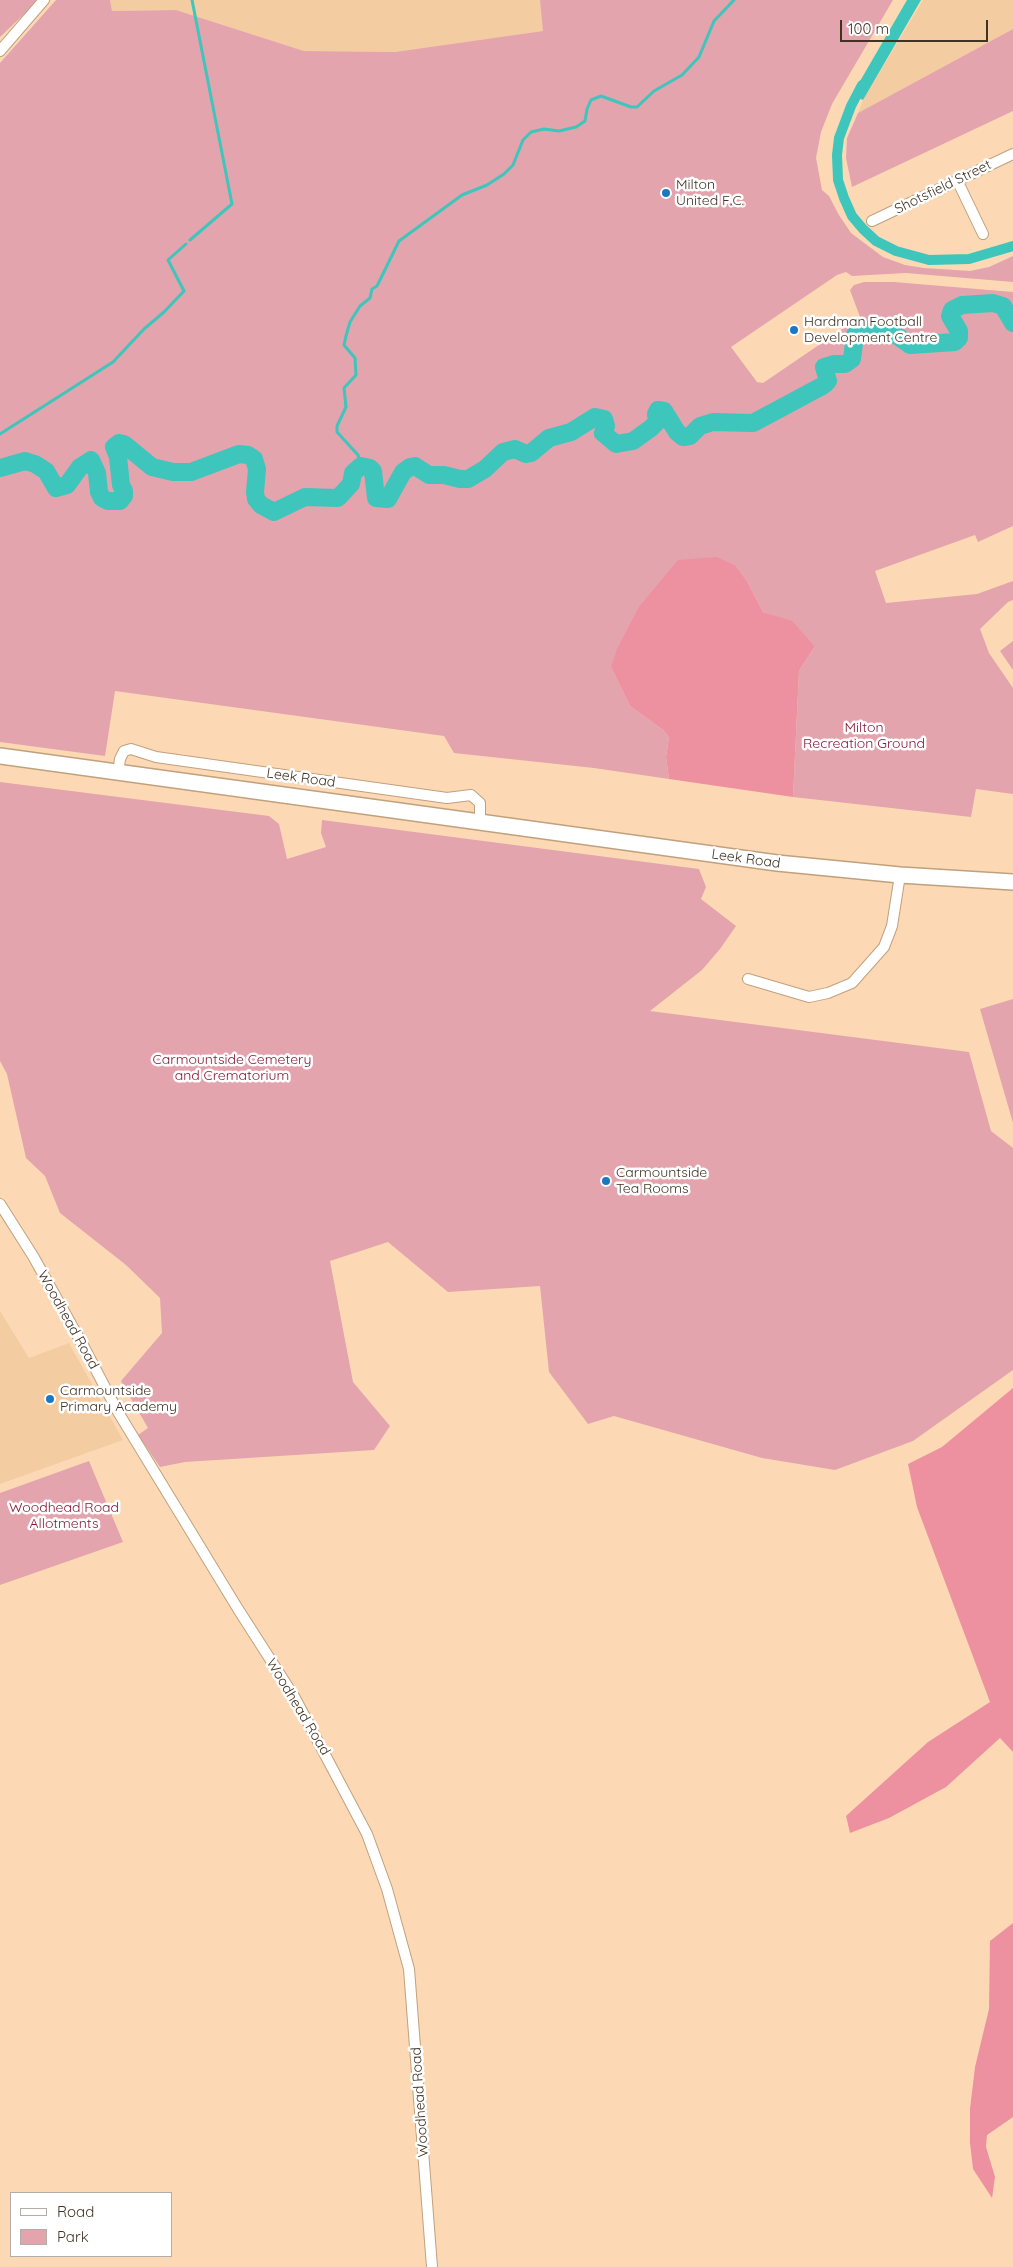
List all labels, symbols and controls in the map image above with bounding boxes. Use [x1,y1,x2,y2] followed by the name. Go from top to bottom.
[843,10,990,42] scale bar
[848,19,889,38] text: 100 m
[892,156,994,218] street label: Shotsfield Street
[676,177,744,210] place label: Milton United F.C.
[660,187,672,199] marker: Milton United F.C.
[804,314,938,347] place label: Hardman Football Development Centre
[788,324,800,336] marker: Hardman Football Development Centre
[803,720,925,752] park label: Milton Recreation Ground
[266,765,336,791] street label: Leek Road
[711,846,781,872] street label: Leek Road
[153,1052,311,1084] park label: Carmountside Cemetery and Crematorium
[616,1165,707,1198] place label: Carmountside Tea Rooms
[600,1175,612,1187] marker: Carmountside Tea Rooms
[34,1268,102,1372] street label: Woodhead Road
[60,1383,177,1415] place label: Carmountside Primary Academy
[44,1393,56,1405] marker: Carmountside Primary Academy
[9,1500,119,1532] park label: Woodhead Road Allotments
[262,1655,334,1759] street label: Woodhead Road
[408,2046,432,2158] street label: Woodhead Road
[10,2192,172,2257] legend
[57,2202,94,2221] text: Road
[57,2227,89,2246] text: Park

